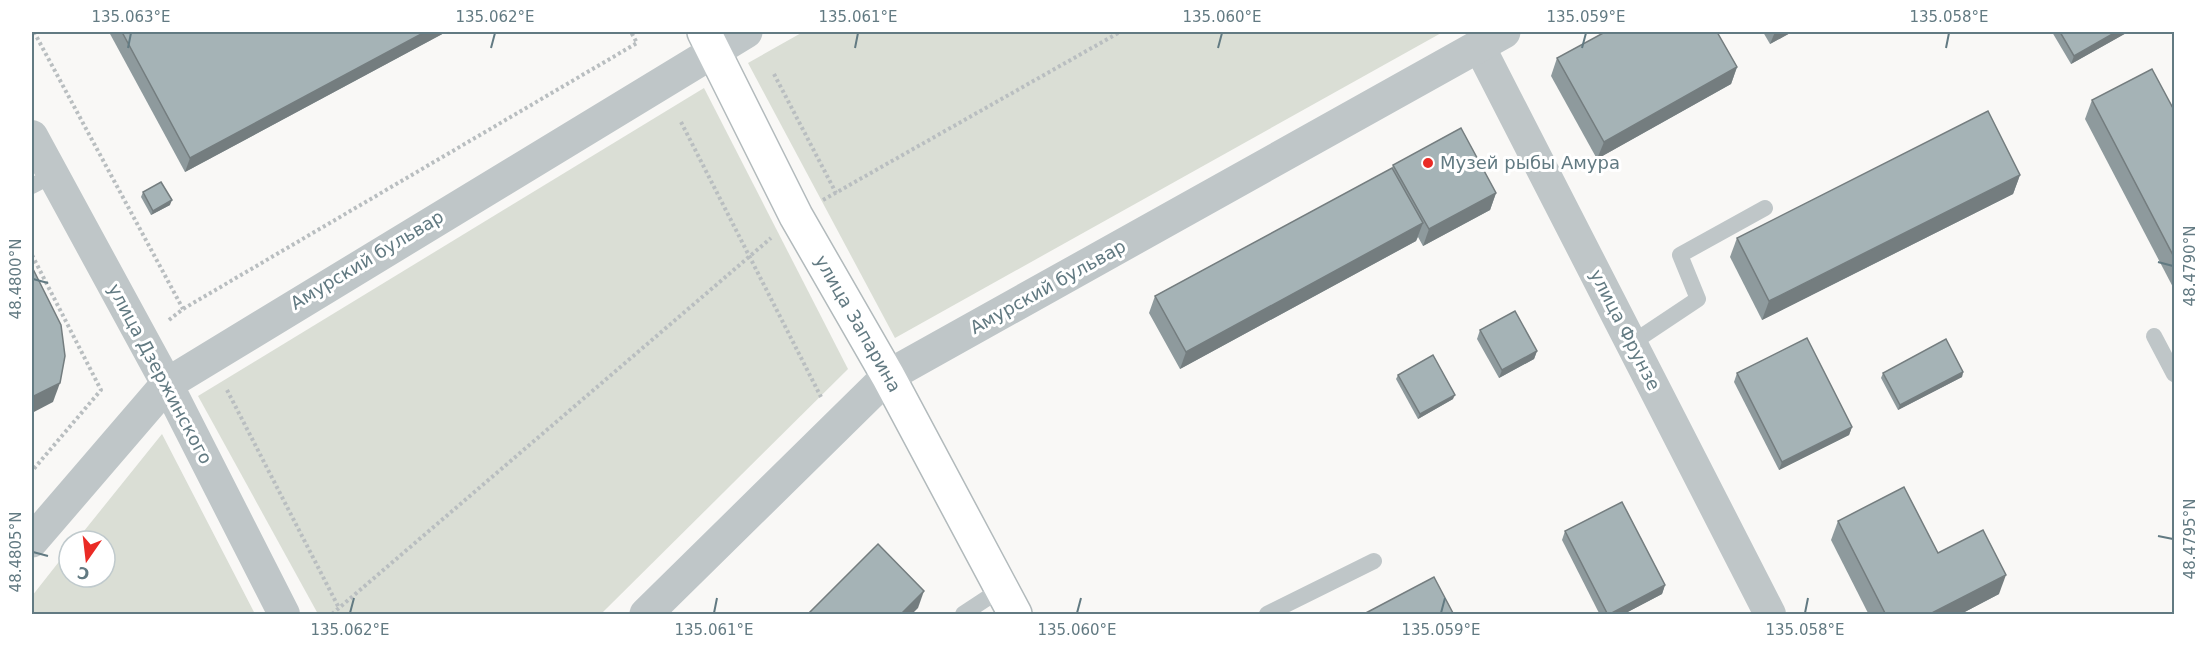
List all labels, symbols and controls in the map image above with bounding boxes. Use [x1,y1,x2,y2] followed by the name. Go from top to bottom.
[91,8,171,26] text: 135.063°E
[455,8,535,26] text: 135.062°E
[818,8,898,26] text: 135.061°E
[1182,8,1262,26] text: 135.060°E
[1546,8,1626,26] text: 135.059°E
[1909,8,1989,26] text: 135.058°E
[1440,152,1620,173] place label: Музей рыбы Амура
[1421,156,1435,170] marker: Музей рыбы Амура
[286,206,447,314] street label: Амурский бульвар
[2181,226,2199,306] text: 48.4790°N
[966,235,1129,338] street label: Амурский бульвар
[7,239,25,319] text: 48.4800°N
[811,251,906,396] street label: улица Запарина
[1586,266,1665,394] street label: улица Фрунзе
[104,280,217,467] street label: улица Дзержинского
[2181,499,2199,579] text: 48.4795°N
[7,512,25,592] text: 48.4805°N
[57,529,117,589] north arrow
[75,562,91,584] text: С
[310,621,390,639] text: 135.062°E
[674,621,754,639] text: 135.061°E
[1037,621,1117,639] text: 135.060°E
[1401,621,1481,639] text: 135.059°E
[1765,621,1845,639] text: 135.058°E

